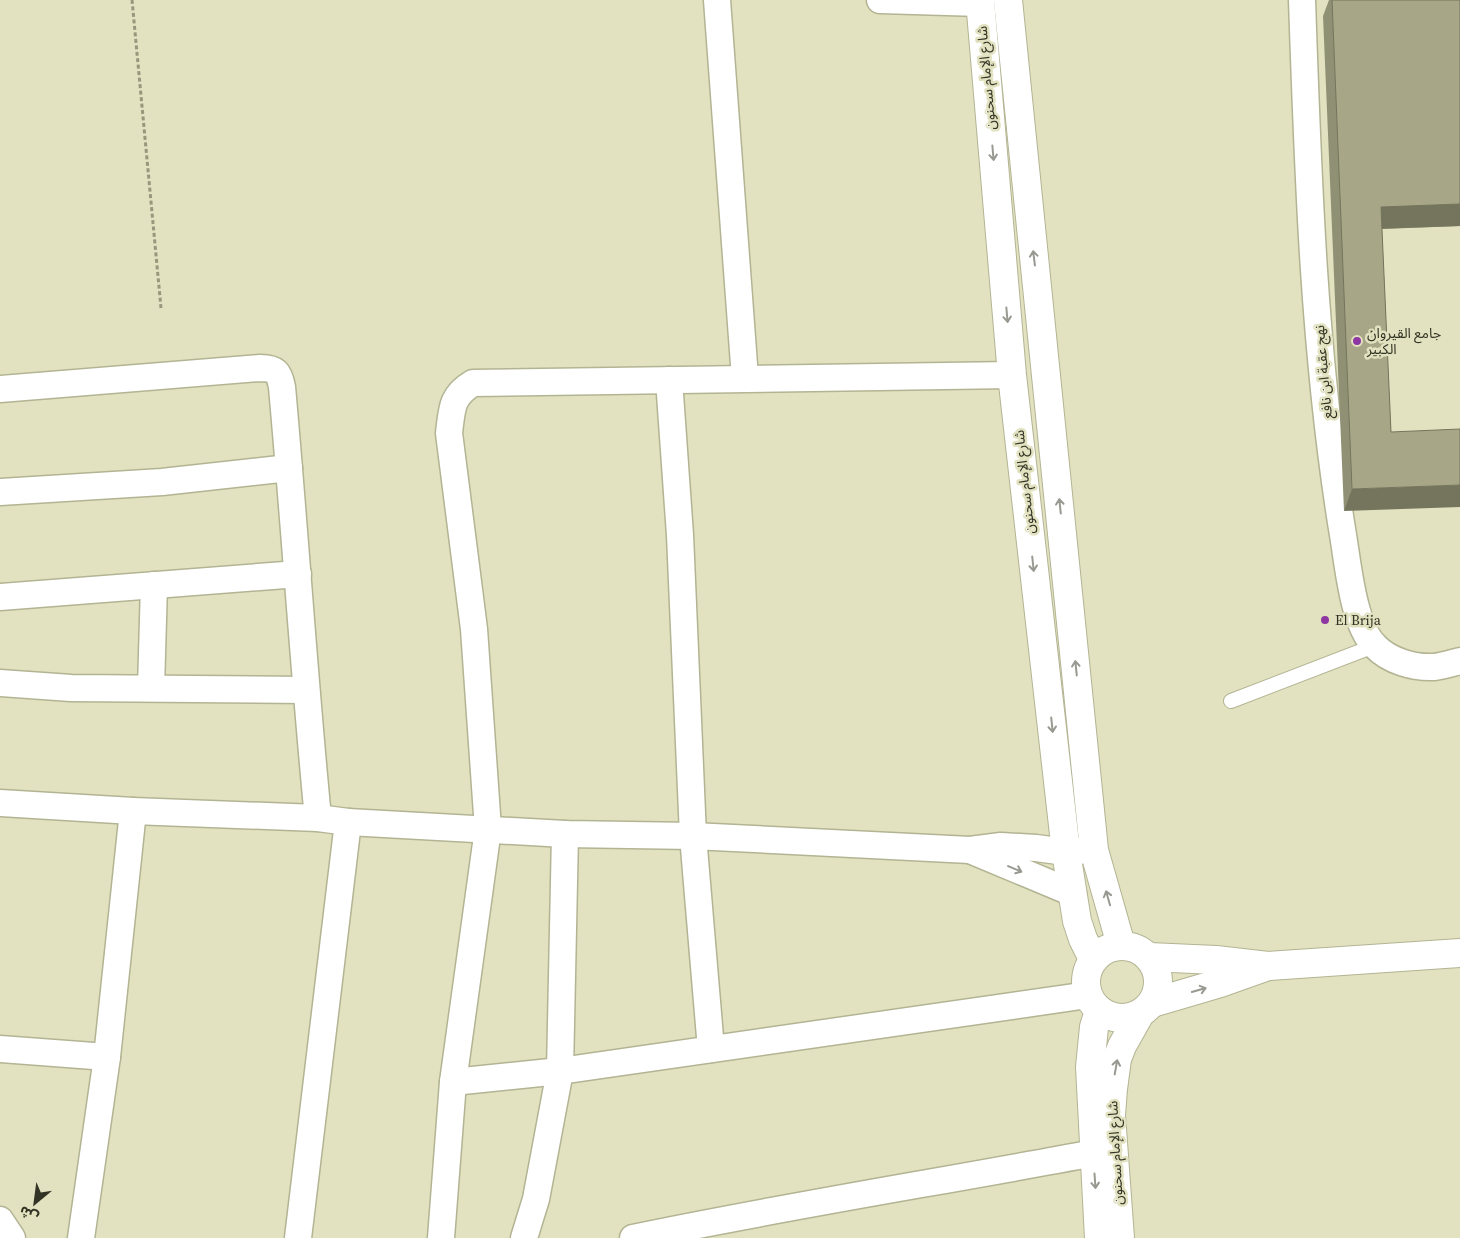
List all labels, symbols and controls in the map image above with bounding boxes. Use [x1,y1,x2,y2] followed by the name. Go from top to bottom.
[971,25,1002,131] street label: شارع الإمام سحنون
[988,145,998,161] one-way arrow
[1029,250,1039,266] one-way arrow
[1002,307,1012,323] one-way arrow
[1366,323,1441,359] place label: جامع القيروان الكبير
[1309,324,1338,420] street label: نهج عقبة ابن نافع
[1351,335,1363,347] marker: جامع القيروان الكبير
[1009,429,1040,535] street label: شارع الإمام سحنون
[1055,499,1065,515] one-way arrow
[1028,555,1038,571] one-way arrow
[1335,610,1382,630] place label: El Brija
[1319,614,1331,626] marker: El Brija
[1071,660,1081,676] one-way arrow
[1047,717,1057,733] one-way arrow
[1007,865,1022,874] one-way arrow
[1102,890,1112,906] one-way arrow
[1191,984,1207,994] one-way arrow
[1111,1060,1121,1076] one-way arrow
[1102,1100,1129,1206] street label: شارع الإمام سحنون
[1091,1172,1100,1188] one-way arrow
[10,1178,60,1228] north arrow
[15,1201,42,1228] text: ش

